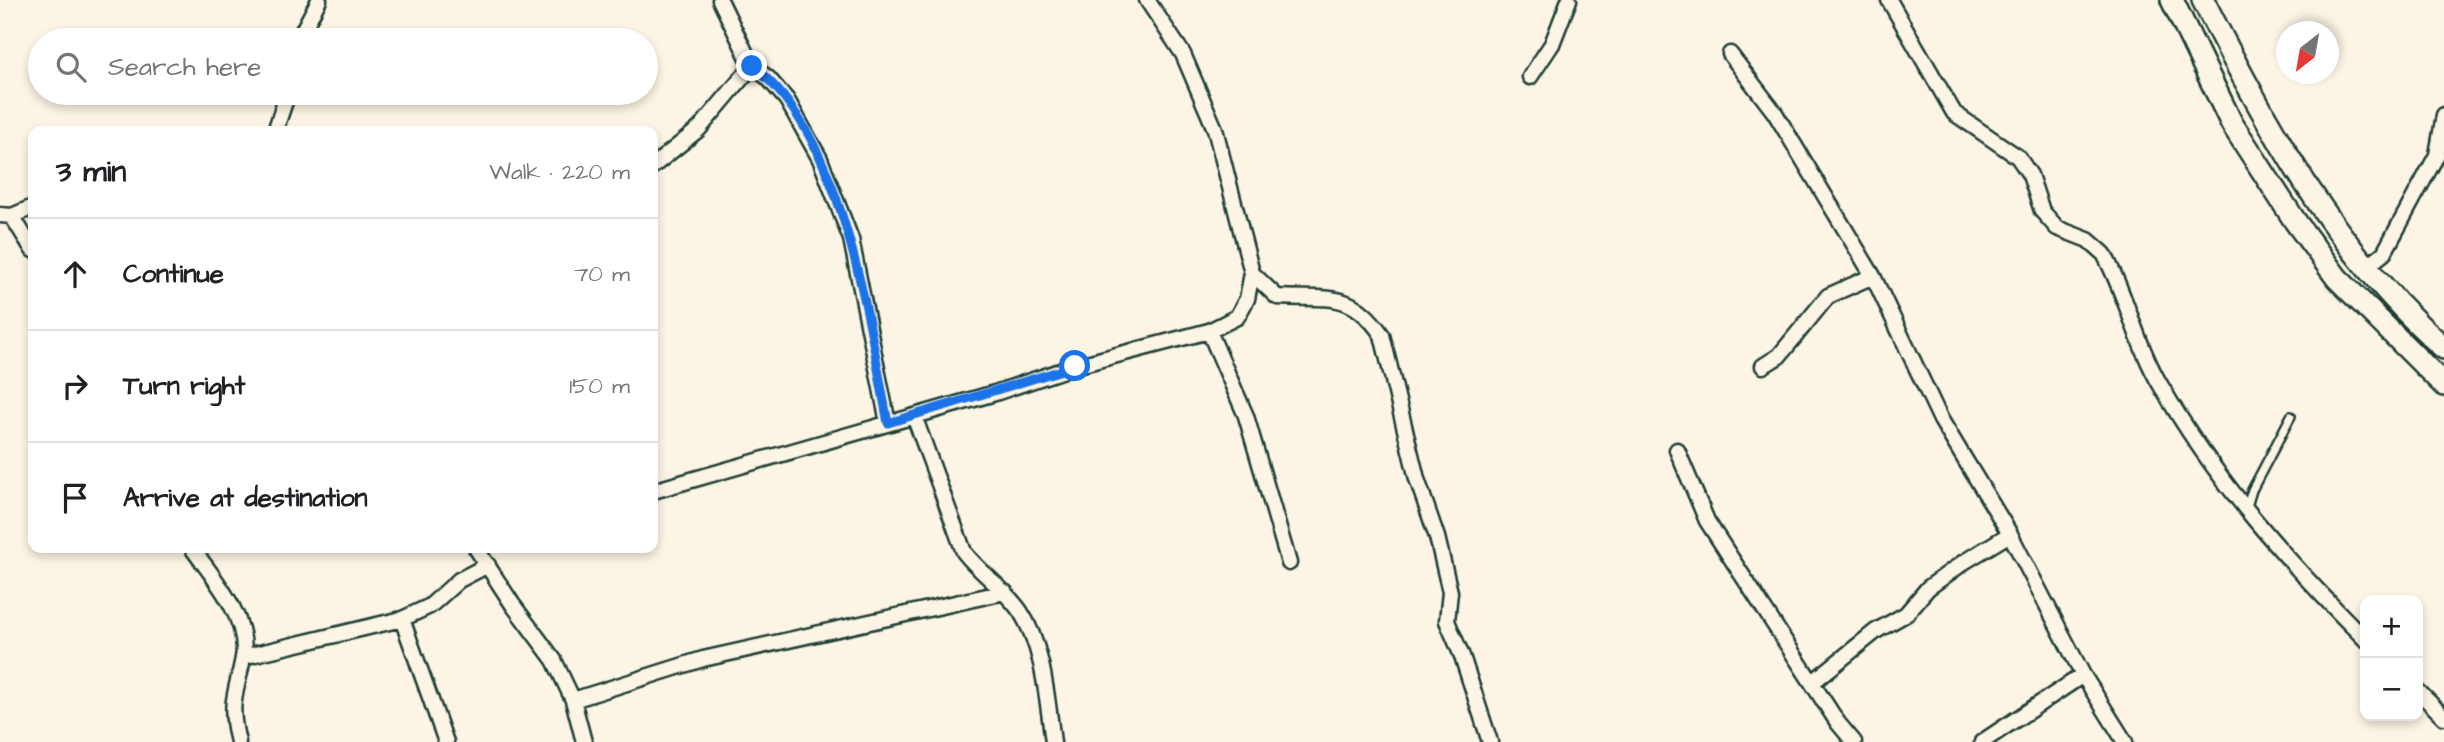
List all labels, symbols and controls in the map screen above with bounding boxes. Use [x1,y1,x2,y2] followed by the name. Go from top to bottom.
[2276,21,2339,84] north arrow
[28,28,658,105] search box
[52,48,90,86] icon: search
[108,49,261,85] text: Search here
[736,50,767,81] route end
[56,151,126,193] text: 3 min
[489,156,630,188] text: Walk · 220 m
[56,255,94,293] icon: ahead
[123,256,224,292] text: Continue
[574,258,630,290] text: 70 m
[1059,350,1090,381] route start
[56,367,94,405] icon: right
[123,368,245,404] text: Turn right
[569,370,630,402] text: 150 m
[56,479,94,517] icon: arrive
[123,480,368,516] text: Arrive at destination
[2360,595,2423,721] map controls
[2360,595,2423,658] button: +
[2360,658,2423,721] button: −

